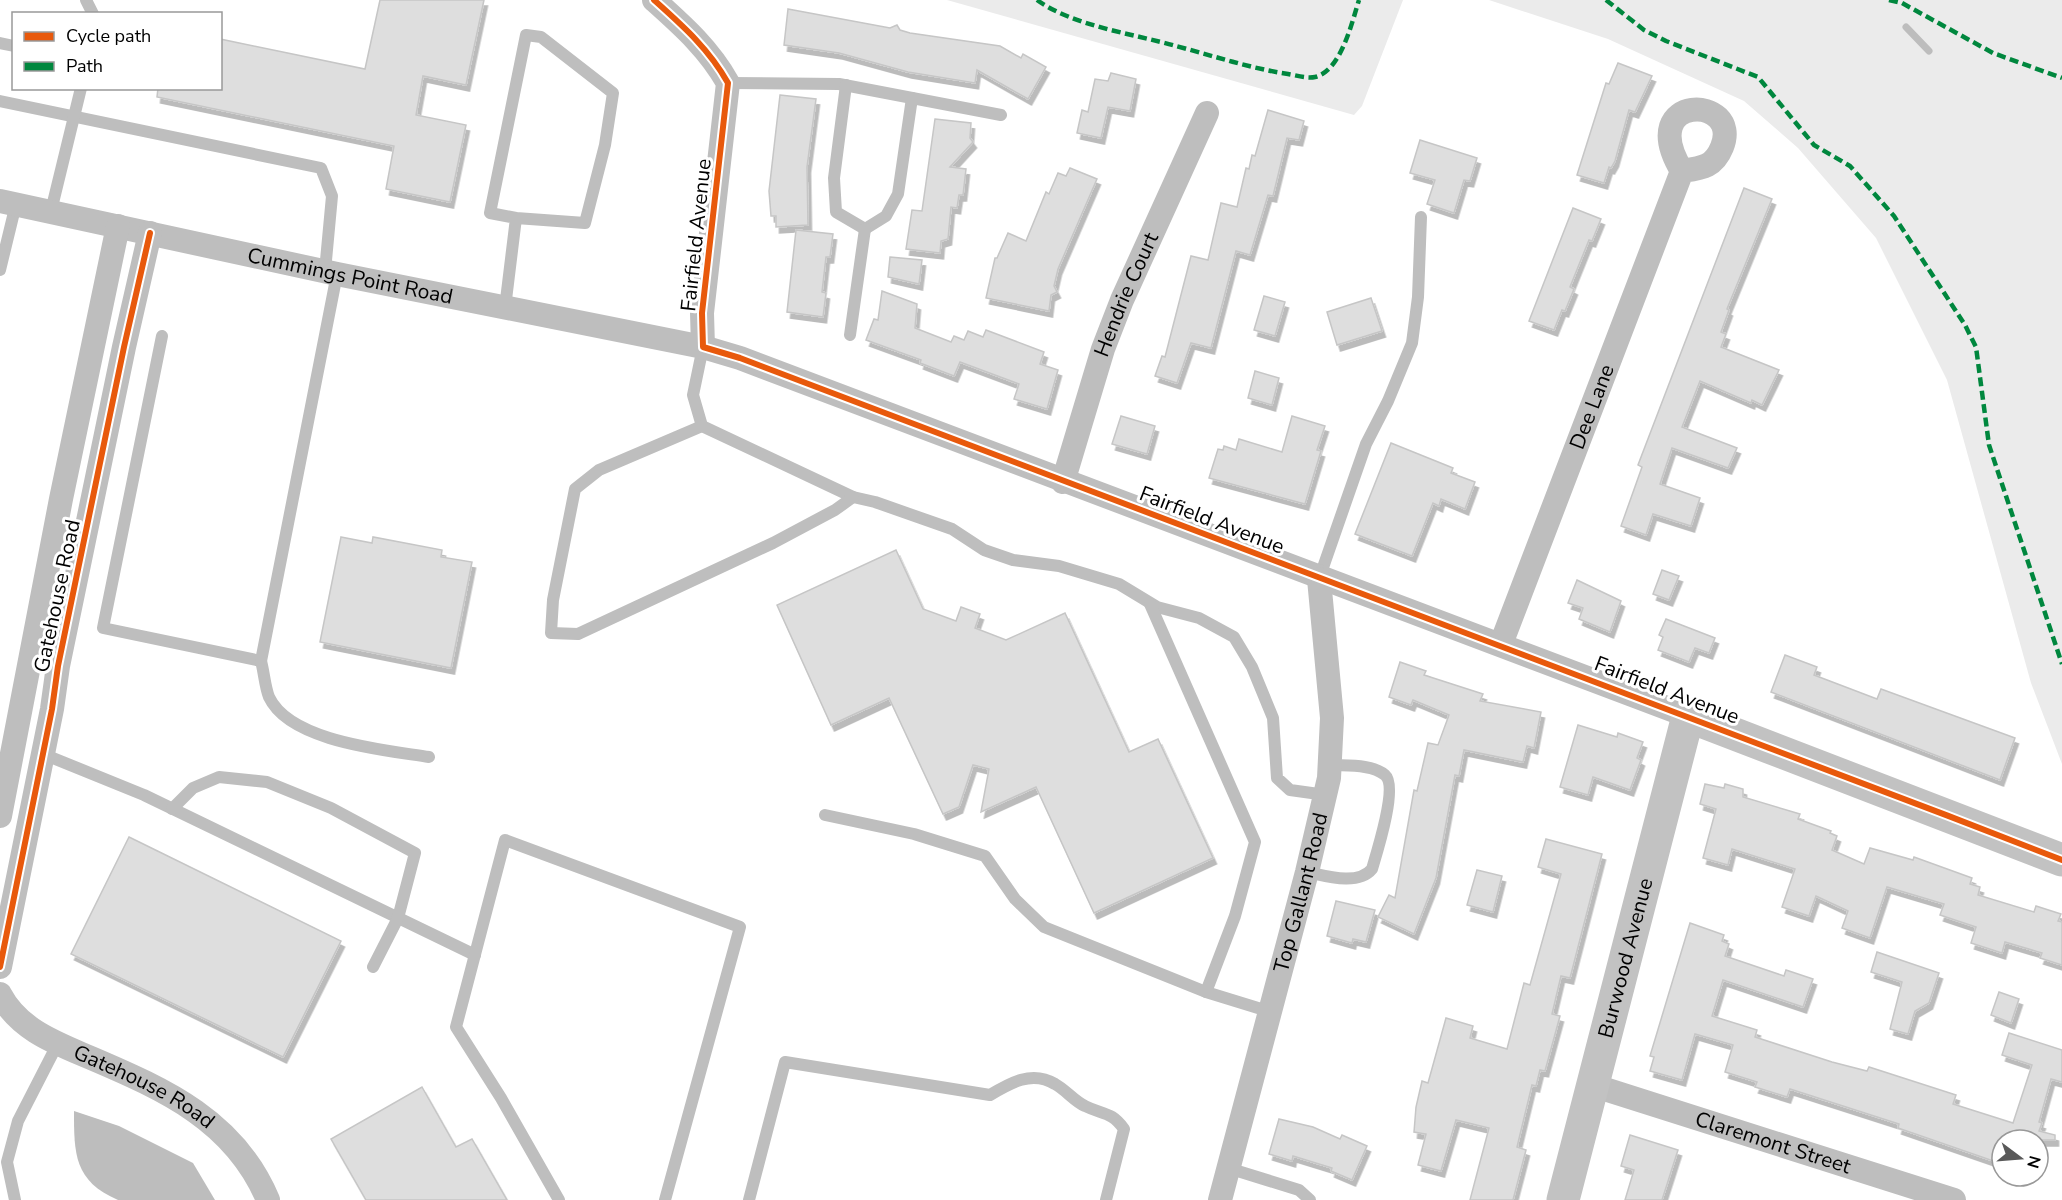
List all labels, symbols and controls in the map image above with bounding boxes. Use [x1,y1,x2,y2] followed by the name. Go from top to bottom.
[12,12,222,90] legend
[66,24,151,48] text: Cycle path
[66,54,103,78] text: Path
[674,157,718,313] street label: Fairfield Avenue
[1087,227,1165,361] street label: Hendrie Court
[245,241,455,311] street label: Cummings Point Road
[1563,360,1621,453] street label: Dee Lane
[1135,479,1289,561] street label: Fairfield Avenue
[27,517,87,675] street label: Gatehouse Road
[1590,649,1744,731] street label: Fairfield Avenue
[1267,810,1334,975] street label: Top Gallant Road
[1591,875,1660,1041] street label: Burwood Avenue
[69,1038,221,1135] street label: Gatehouse Road
[1692,1105,1855,1181] street label: Claremont Street
[1990,1128,2050,1188] north arrow
[2021,1153,2046,1171] text: N

